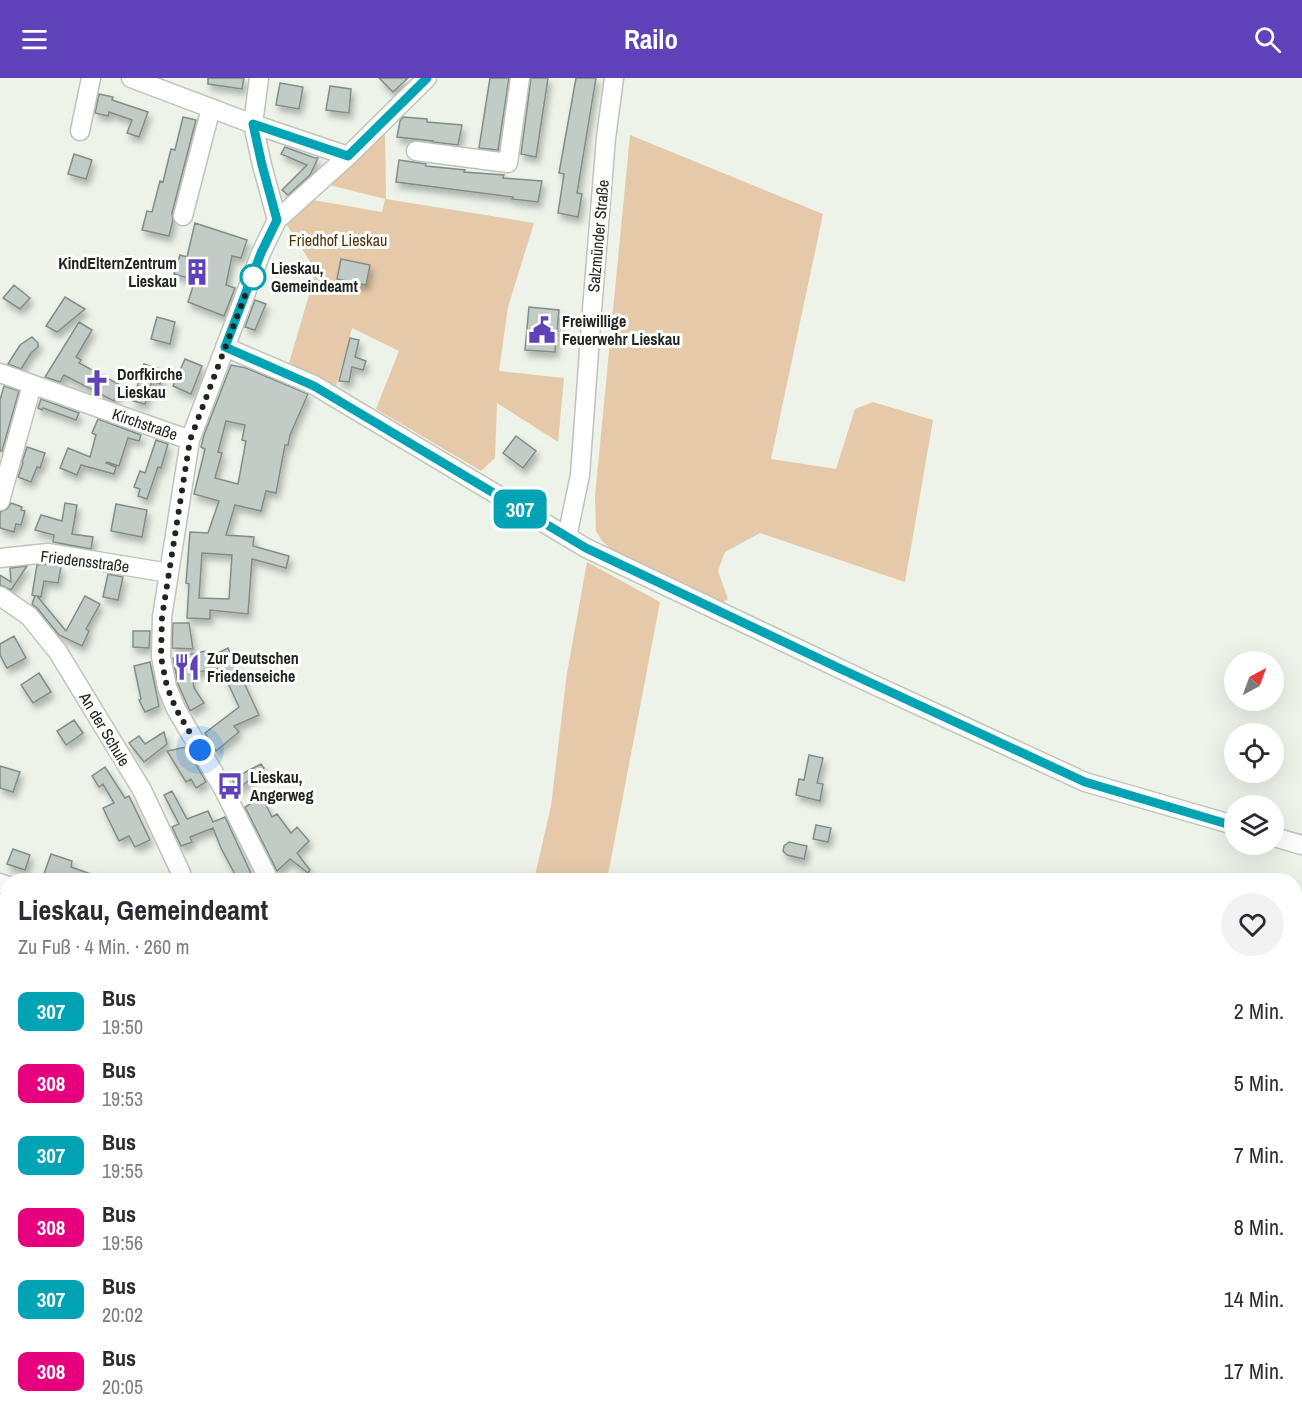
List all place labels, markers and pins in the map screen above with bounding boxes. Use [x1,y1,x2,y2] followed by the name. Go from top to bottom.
[58,252,177,292] place label: KindElternZentrum Lieskau
[182,257,212,287] building icon: KindElternZentrum Lieskau
[271,257,358,297] place label: Lieskau, Gemeindeamt
[240,264,266,290] marker: Lieskau, Gemeindeamt
[562,310,680,350] place label: Freiwillige Feuerwehr Lieskau
[527,315,557,345] public building icon: Freiwillige Feuerwehr Lieskau
[117,363,183,403] place label: Dorfkirche Lieskau
[82,368,112,398] church icon: Dorfkirche Lieskau
[207,647,299,687] place label: Zur Deutschen Friedenseiche
[172,652,202,682] restaurant icon: Zur Deutschen Friedenseiche
[250,766,313,806] place label: Lieskau, Angerweg
[215,771,245,801] bus stop icon: Lieskau, Angerweg

